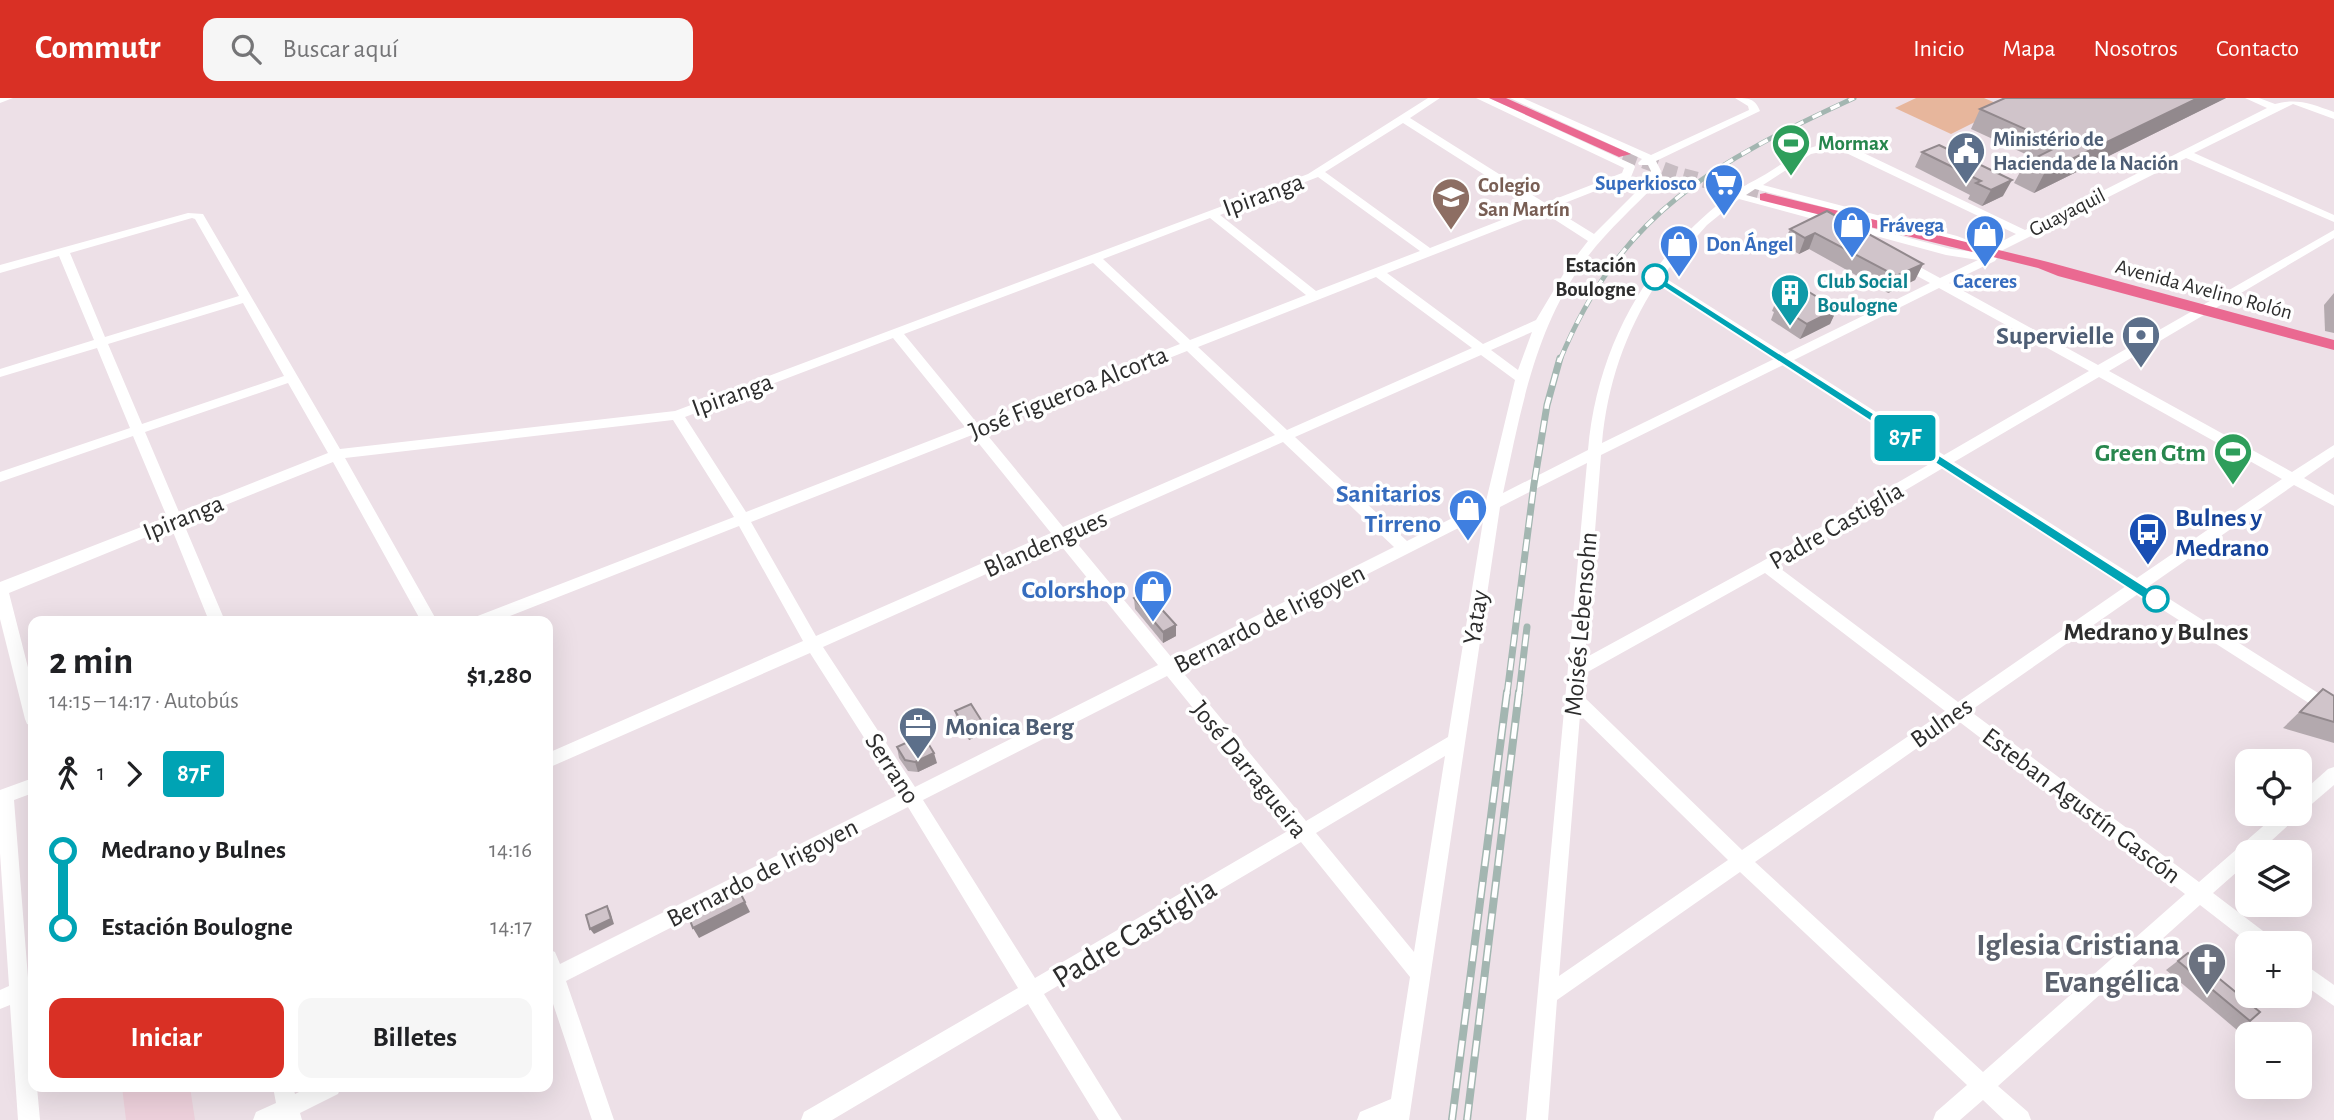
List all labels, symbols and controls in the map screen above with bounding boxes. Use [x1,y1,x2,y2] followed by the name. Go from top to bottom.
[203,18,693,81] search box
[227,30,265,68] icon: search
[35,32,161,65] text: Commutr
[283,36,398,62] text: Buscar aquí
[1913,37,1964,61] text: Inicio
[2002,37,2056,61] text: Mapa
[2094,37,2178,61] text: Nosotros
[2216,37,2299,61] text: Contacto
[1770,122,1812,177] sports icon: Mormax
[1993,129,2179,174] place label: Ministério de Hacienda de la Nación
[1945,130,1987,185] public building icon: Ministério de Hacienda de la Nación
[1818,133,1889,154] place label: Mormax
[1703,162,1745,217] supermarket icon: Superkiosco
[1219,168,1307,222] street label: Ipiranga
[1595,173,1697,194] place label: Superkiosco
[1478,175,1570,220] place label: Colegio San Martín
[1430,176,1472,231] school or university icon: Colegio San Martín
[2026,184,2109,240] street label: Guayaquil
[1831,204,1873,259] shop icon: Frávega
[1964,213,2006,268] shop icon: Caceres
[1879,215,1944,236] place label: Frávega
[1658,223,1700,278] shop icon: Don Ángel
[1706,231,1794,255] place label: Don Ángel
[1555,255,1636,300] place label: Estación Boulogne
[2113,256,2295,323] street label: Avenida Avelino Rolón
[1642,264,1668,290] marker: Estación Boulogne
[1817,271,1908,316] place label: Club Social Boulogne
[1953,271,2017,292] place label: Caceres
[1769,272,1811,327] building icon: Club Social Boulogne
[2120,314,2162,369] bank icon: Supervielle
[1996,323,2114,349] place label: Supervielle
[965,341,1171,445] street label: José Figueroa Alcorta
[688,368,776,422] street label: Ipiranga
[1865,415,1945,461] line badge: 87F
[1888,426,1922,450] text: 87F
[2212,431,2254,486] sports icon: Green Gtm
[2095,440,2206,466] place label: Green Gtm
[1765,477,1908,575] street label: Padre Castiglia
[1336,481,1441,537] place label: Sanitarios Tirreno
[1447,487,1489,542] shop icon: Sanitarios Tirreno
[139,490,227,546] street label: Ipiranga
[980,505,1111,583] street label: Blandengues
[2175,505,2269,561] place label: Bulnes y Medrano
[2127,511,2169,566] bus stop icon: Bulnes y Medrano
[1560,531,1602,717] street label: Moisés Lebensohn
[1170,560,1369,678] street label: Bernardo de Irigoyen
[1132,568,1174,623] shop icon: Colorshop
[1021,577,1126,603] place label: Colorshop
[2143,586,2169,612] marker: Medrano y Bulnes
[1459,588,1493,646] street label: Yatay
[2064,619,2248,645] place label: Medrano y Bulnes
[49,643,133,681] text: 2 min
[466,662,532,688] text: $1,280
[49,690,239,713] text: 14:15 – 14:17 · Autobús
[1906,692,1977,753] street label: Bulnes
[1186,696,1312,843] street label: José Darragueira
[897,705,939,760] office icon: Monica Berg
[945,714,1075,740] place label: Monica Berg
[1977,723,2185,889] street label: Esteban Agustín Gascón
[860,729,924,808] street label: Serrano
[2235,749,2312,1099] map controls
[2235,749,2312,826] button: locate
[49,755,87,793] icon: walk
[115,755,153,793] icon: forward
[97,762,105,785] text: 1
[177,762,210,786] text: 87F
[663,814,862,932] street label: Bernardo de Irigoyen
[101,837,286,863] text: Medrano y Bulnes
[489,839,532,862] text: 14:16
[2235,840,2312,917] button: layers
[1047,872,1222,994] street label: Padre Castiglia
[101,914,293,940] text: Estación Boulogne
[490,916,532,939] text: 14:17
[1976,929,2180,998] place label: Iglesia Cristiana Evangélica
[2235,931,2312,1008] button: +
[2186,941,2228,996] church icon: Iglesia Cristiana Evangélica
[49,998,284,1078] button: Iniciar
[298,998,532,1078] button: Billetes
[2235,1022,2312,1099] button: −

